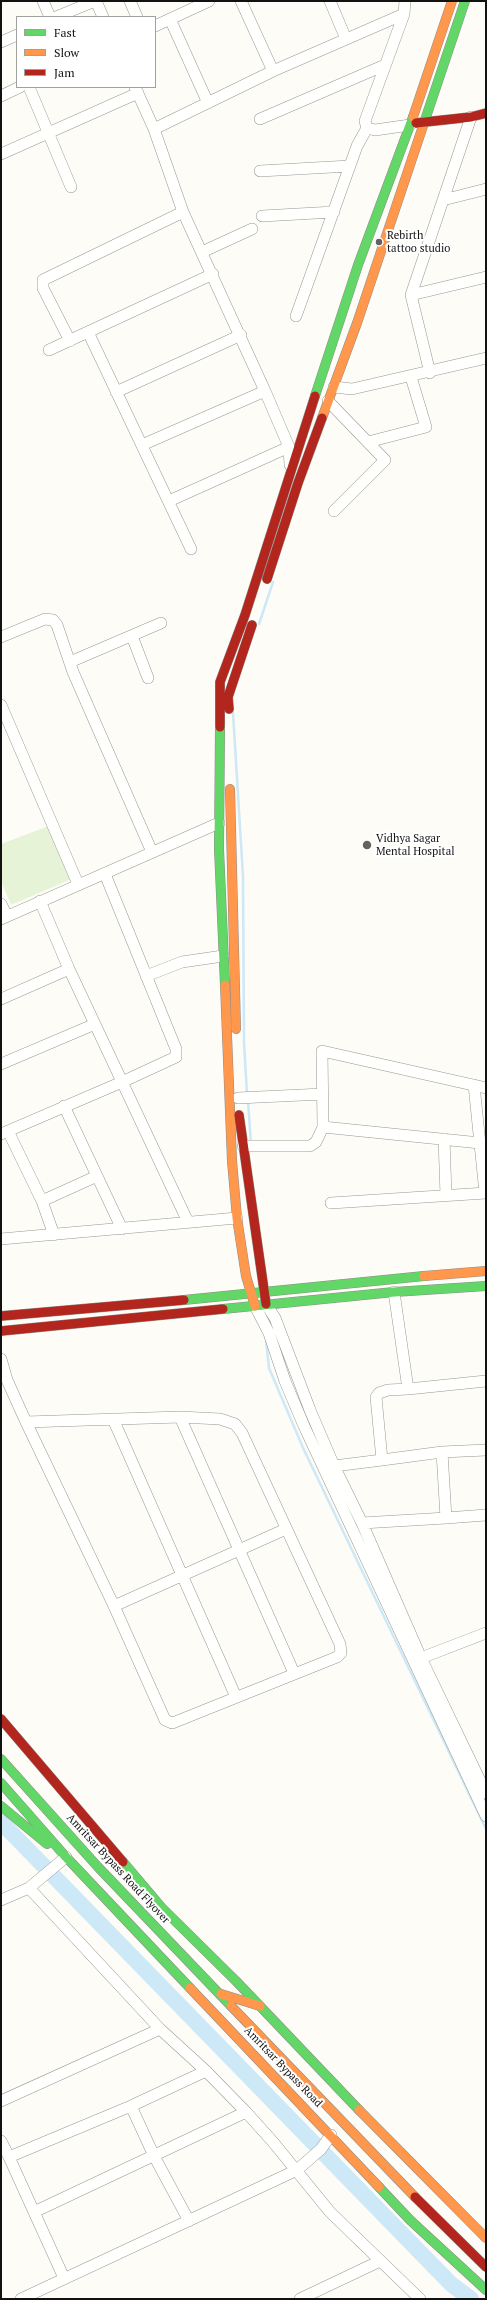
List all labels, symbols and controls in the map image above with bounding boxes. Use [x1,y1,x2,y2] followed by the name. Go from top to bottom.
[16,16,156,88] legend
[54,25,76,40] text: Fast
[54,45,79,60] text: Slow
[54,65,75,80] text: Jam
[387,229,450,255] place label: Rebirth tattoo studio
[374,237,384,247] marker: Rebirth tattoo studio
[376,832,455,858] place label: Vidhya Sagar Mental Hospital
[361,839,373,851] marker: Vidhya Sagar Mental Hospital
[64,1811,172,1927] street label: Amritsar Bypass Road Flyover
[241,2024,325,2110] street label: Amritsar Bypass Road

